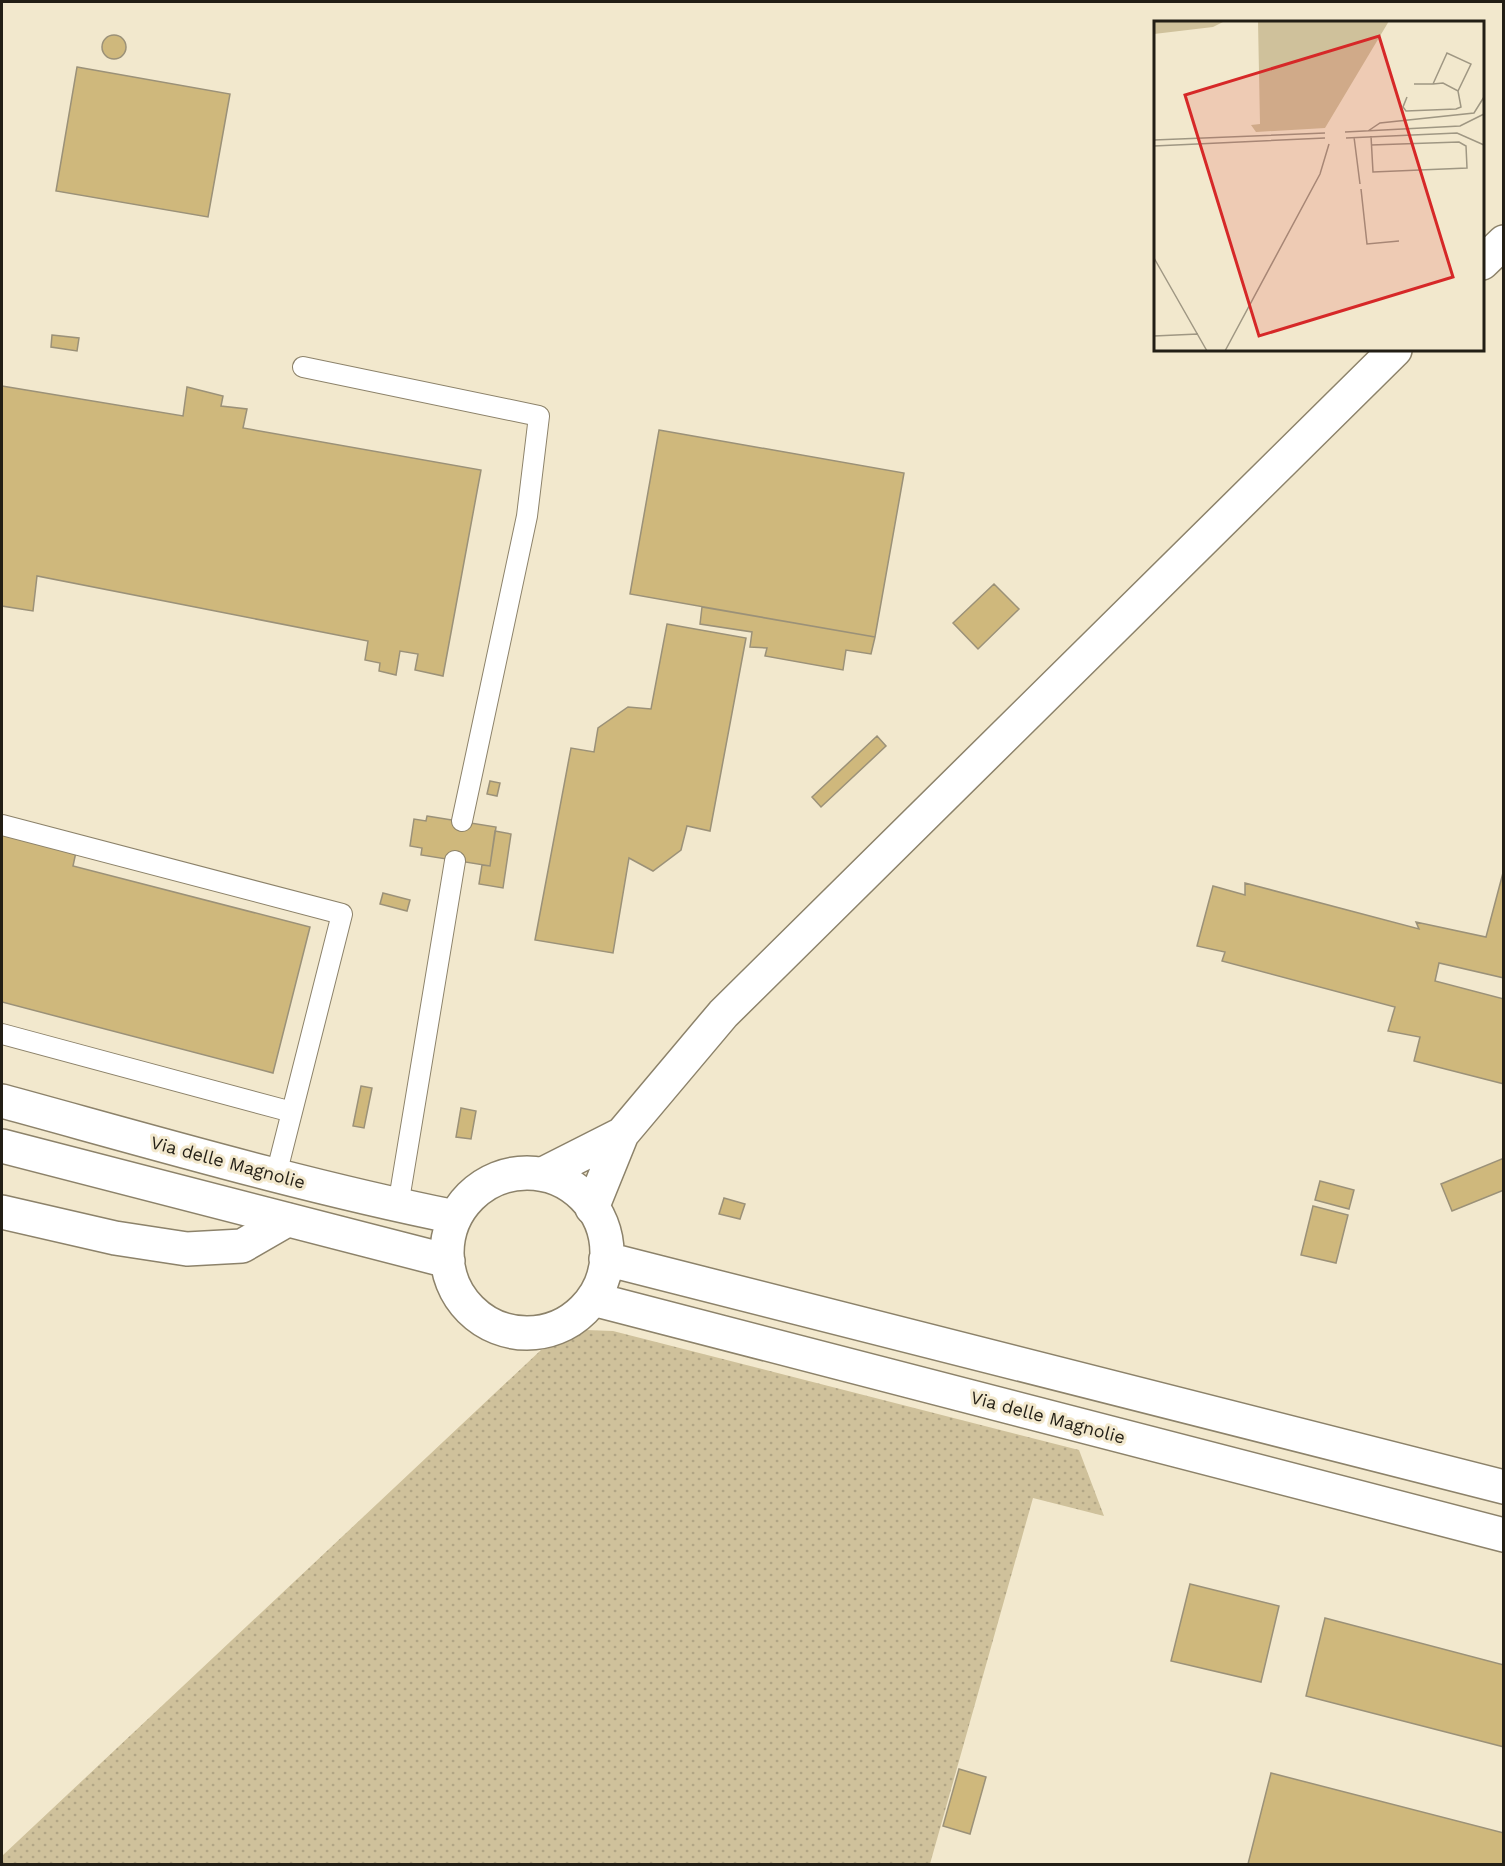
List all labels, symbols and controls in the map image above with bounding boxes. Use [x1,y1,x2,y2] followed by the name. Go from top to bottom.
[1154,21,1484,351] inset map
[148,1131,308,1193] street label: Via delle Magnolie
[968,1386,1128,1448] street label: Via delle Magnolie

